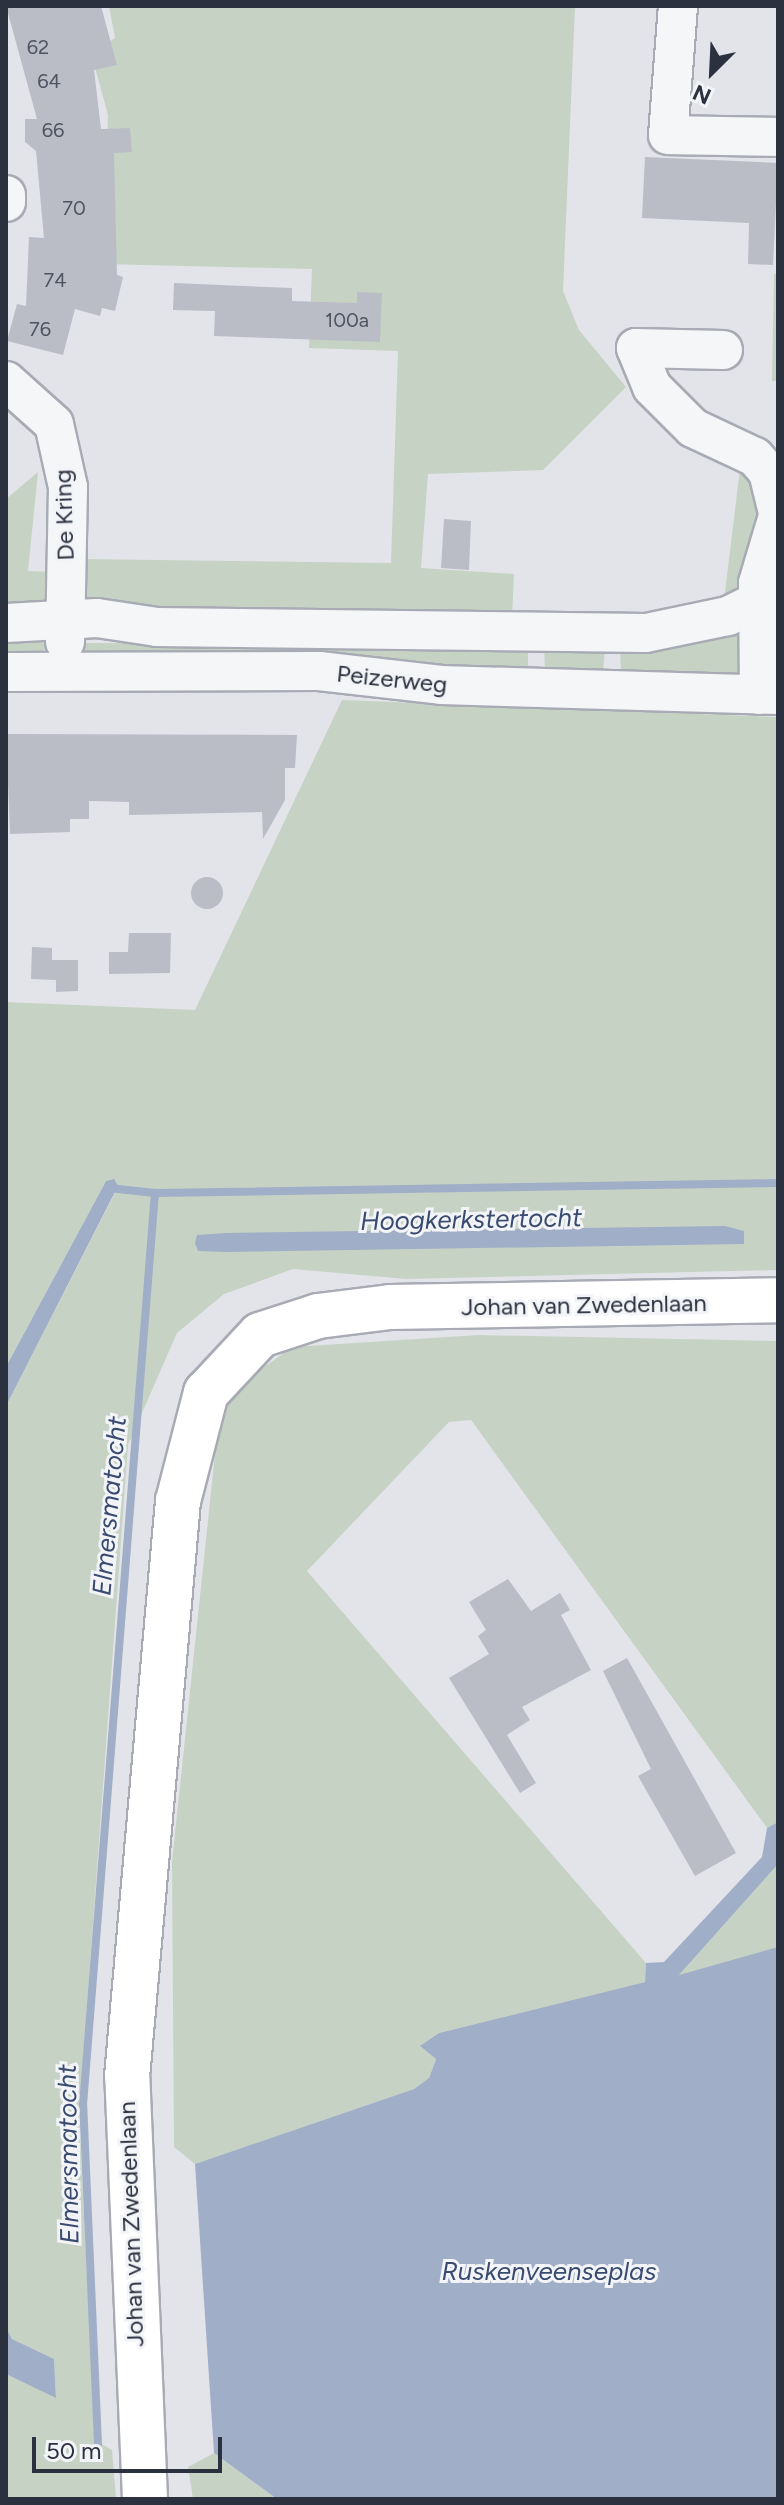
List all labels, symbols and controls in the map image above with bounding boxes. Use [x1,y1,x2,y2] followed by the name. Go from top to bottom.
[672,32,752,112] north arrow
[27,35,49,59] house number: 62
[37,69,61,93] house number: 64
[689,79,715,110] text: N
[42,118,64,142] house number: 66
[62,196,86,220] house number: 70
[43,268,67,292] house number: 74
[325,308,369,332] house number: 100a
[29,317,51,341] house number: 76
[48,469,80,561] street label: De Kring
[335,659,449,699] street label: Peizerweg
[360,1202,582,1238] water label: Hoogkerkstertocht
[461,1288,707,1322] street label: Johan van Zwedenlaan
[87,1415,133,1597] water label: Elmersmatocht
[52,2064,86,2244] water label: Elmersmatocht
[112,2101,150,2347] street label: Johan van Zwedenlaan
[441,2256,657,2288] water label: Ruskenveenseplas
[36,2421,226,2471] scale bar
[46,2436,102,2465] text: 50 m

